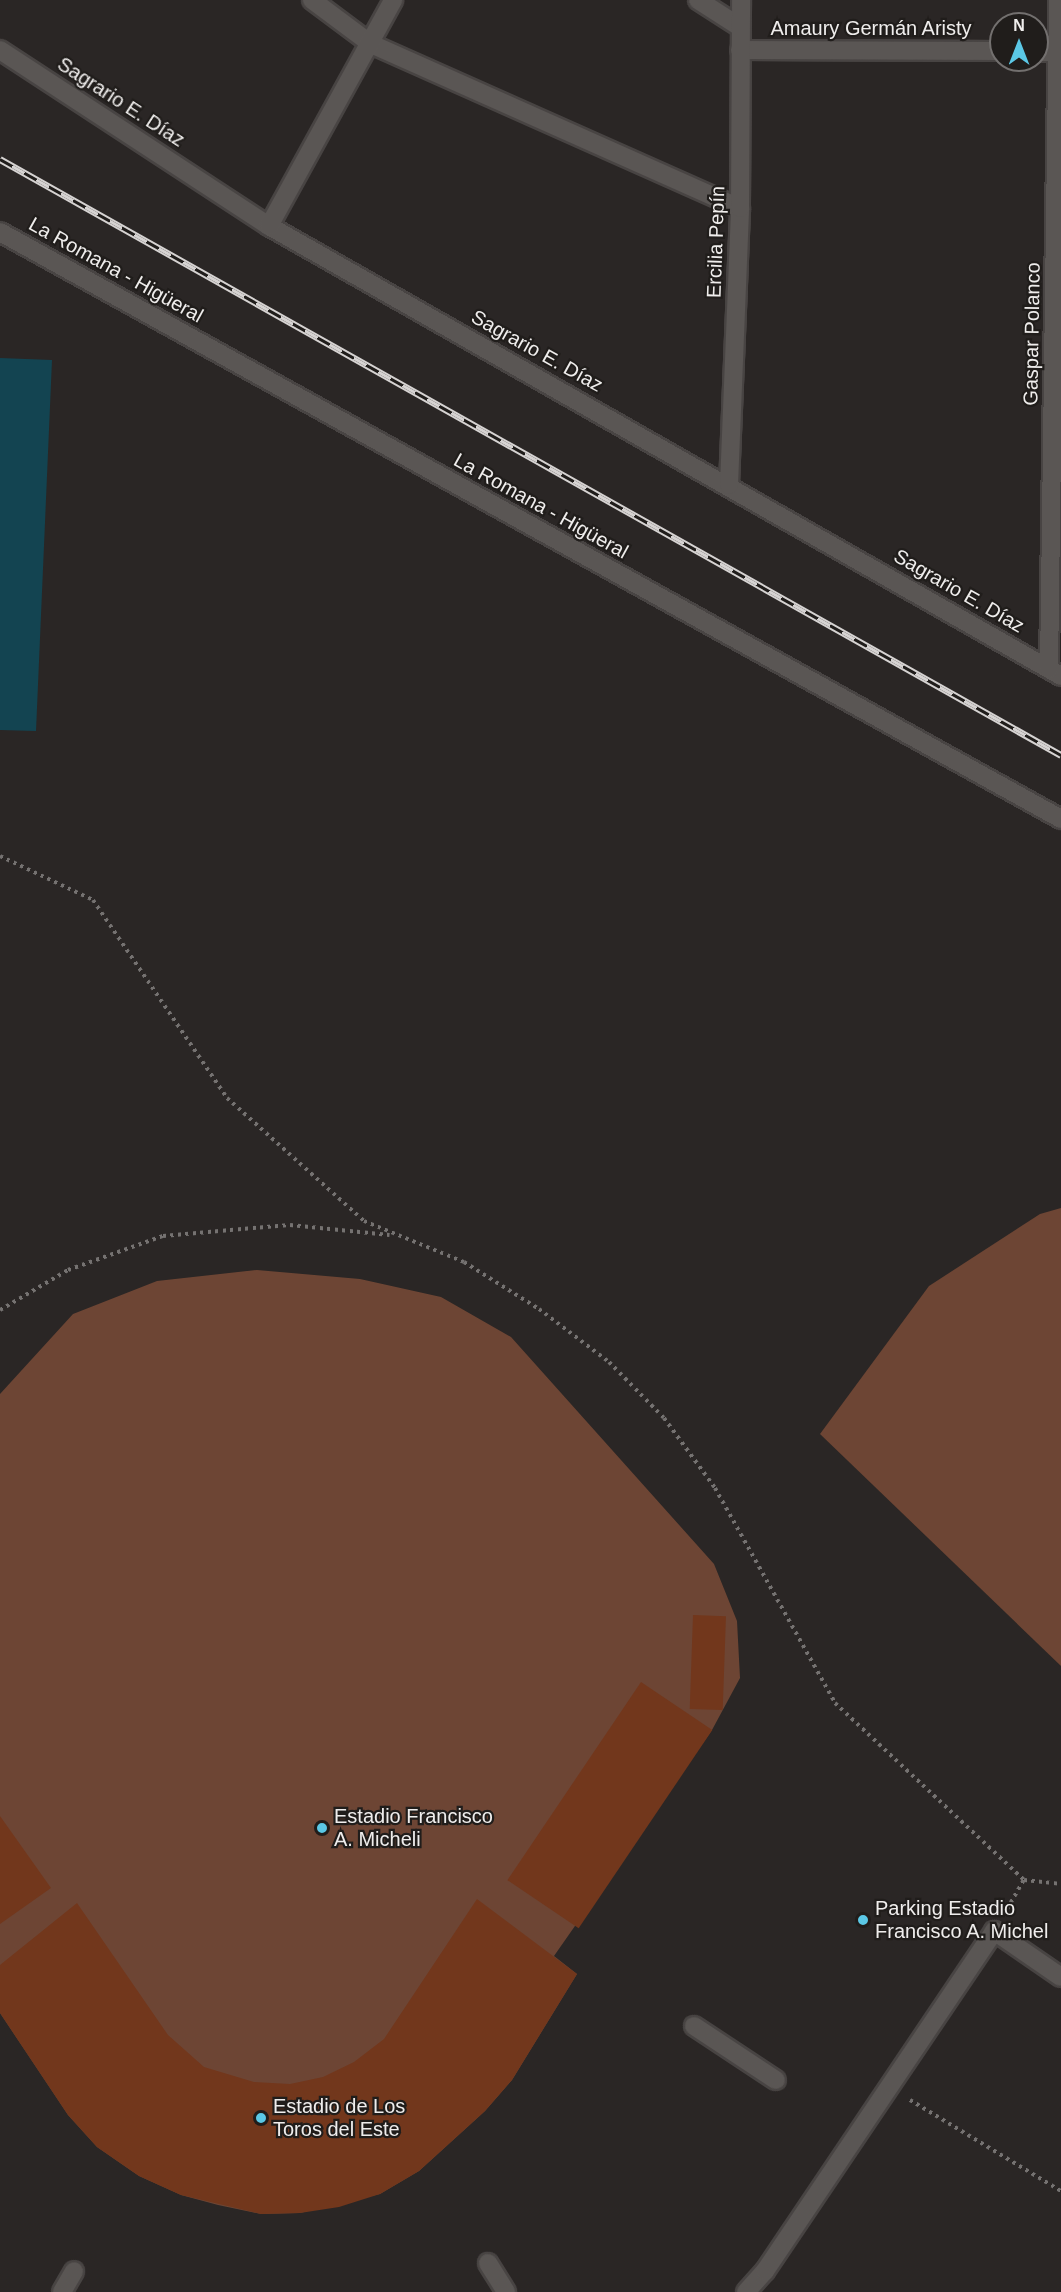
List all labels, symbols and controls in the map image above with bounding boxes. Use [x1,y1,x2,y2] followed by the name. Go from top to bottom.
[989,12,1049,72] north arrow
[770,16,972,40] street label: Amaury Germán Aristy
[1013,17,1025,34] text: N
[53,52,189,152] street label: Sagrario E. Díaz
[702,185,730,299] street label: Ercilia Pepín
[25,212,207,328] street label: La Romana - Higüeral
[1019,262,1045,406] street label: Gaspar Polanco
[467,305,607,397] street label: Sagrario E. Díaz
[450,448,632,564] street label: La Romana - Higüeral
[889,544,1029,638] street label: Sagrario E. Díaz
[334,1804,493,1851] place label: Estadio Francisco A. Micheli
[315,1821,329,1835] marker: Estadio Francisco A. Micheli
[875,1896,1049,1943] place label: Parking Estadio Francisco A. Michel
[856,1913,870,1927] marker: Parking Estadio Francisco A. Michel
[273,2094,405,2141] place label: Estadio de Los Toros del Este
[254,2111,268,2125] marker: Estadio de Los Toros del Este

